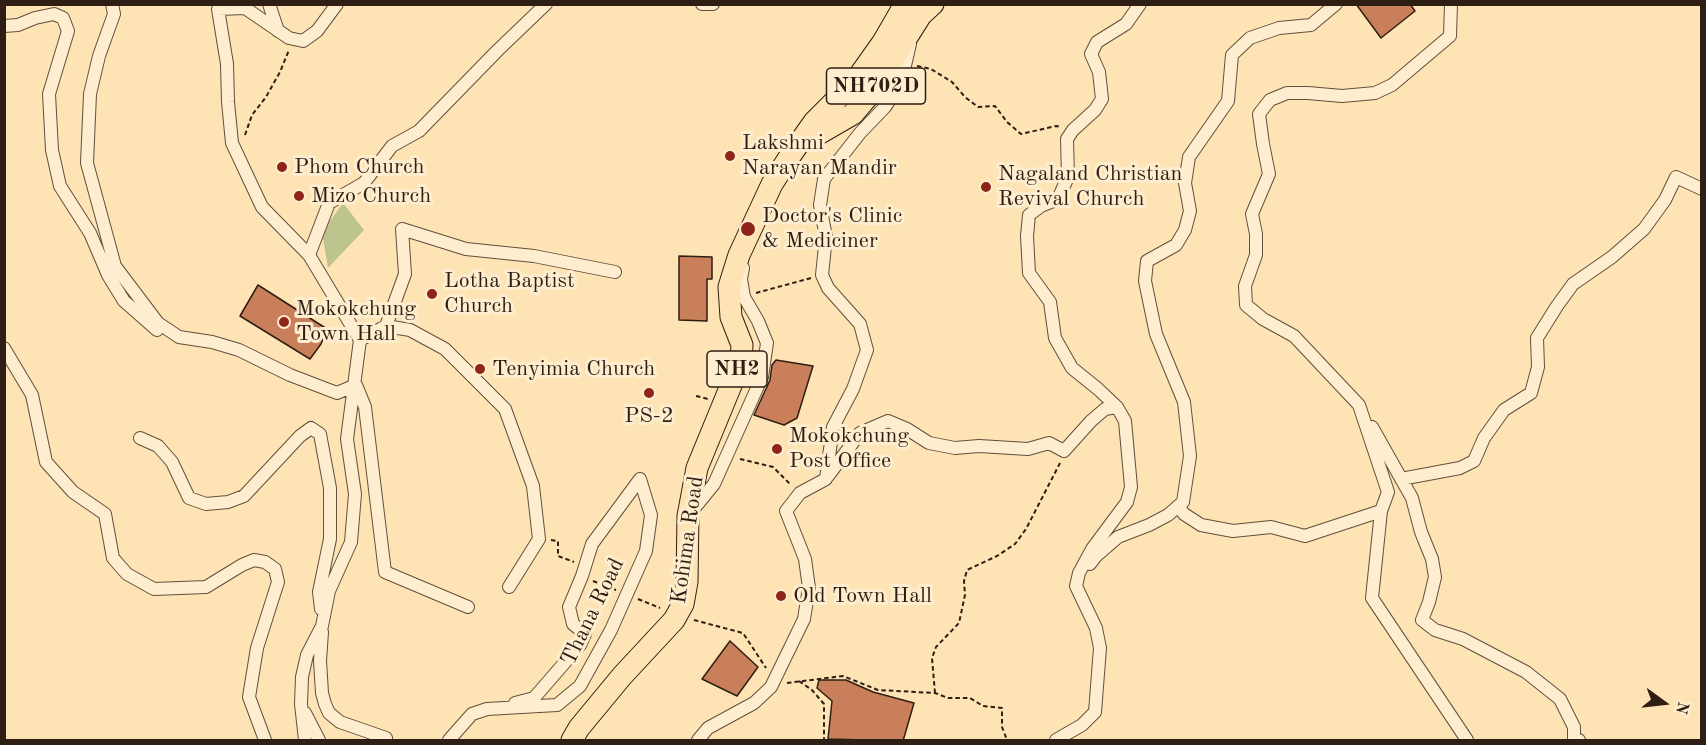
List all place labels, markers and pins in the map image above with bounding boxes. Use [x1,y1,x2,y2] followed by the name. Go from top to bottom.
[742,130,897,182] place label: Lakshmi Narayan Mandir
[723,149,737,163] marker: Lakshmi Narayan Mandir
[294,154,425,180] place label: Phom Church
[275,160,289,174] marker: Phom Church
[998,161,1182,212] place label: Nagaland Christian Revival Church
[979,180,993,194] marker: Nagaland Christian Revival Church
[311,183,431,209] place label: Mizo Church
[292,189,306,203] marker: Mizo Church
[762,203,902,254] place label: Doctor's Clinic & Mediciner
[739,220,757,238] marker: Doctor's Clinic & Mediciner
[444,268,575,320] place label: Lotha Baptist Church
[425,287,439,301] marker: Lotha Baptist Church
[296,296,416,348] place label: Mokokchung Town Hall
[277,315,291,329] marker: Mokokchung Town Hall
[492,356,655,382] place label: Tenyimia Church
[473,362,487,376] marker: Tenyimia Church
[642,386,656,400] marker: PS-2
[624,403,674,429] place label: PS-2
[789,423,909,475] place label: Mokokchung Post Office
[770,442,784,456] marker: Mokokchung Post Office
[793,583,932,609] place label: Old Town Hall
[774,589,788,603] marker: Old Town Hall

